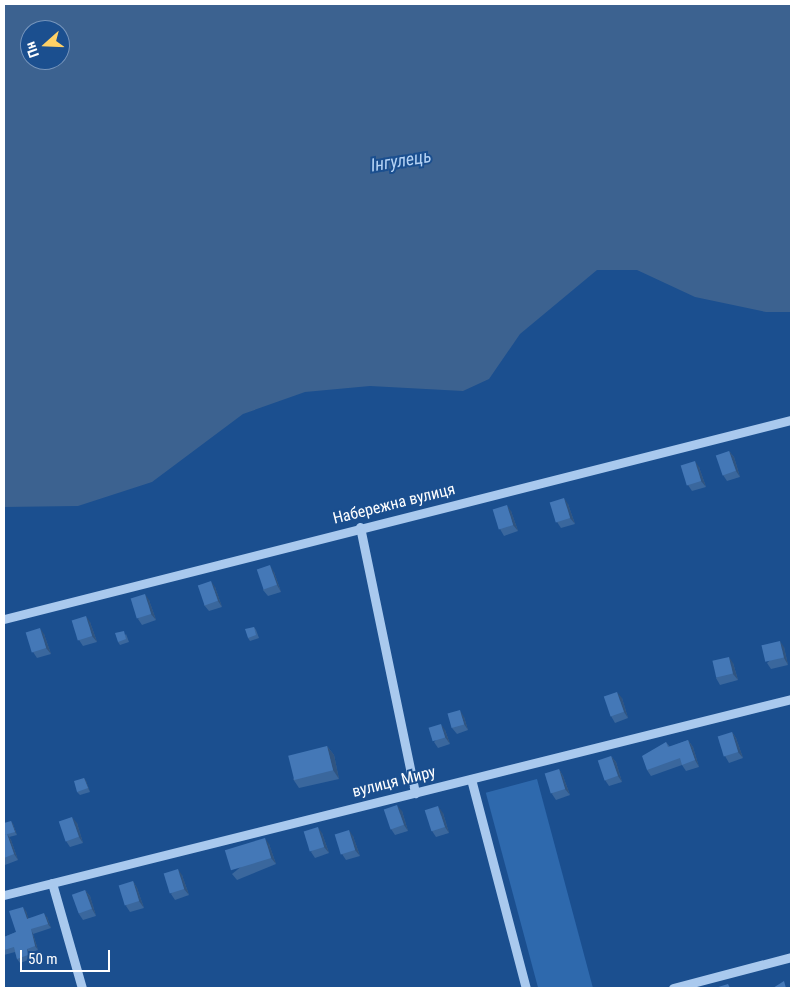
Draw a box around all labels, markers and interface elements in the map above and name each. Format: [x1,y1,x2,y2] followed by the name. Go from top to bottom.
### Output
[20,20,70,70] north arrow
[22,40,42,60] text: Пн
[369,146,433,176] water label: Інгулець
[331,480,457,528] street label: Набережна вулиця
[350,762,438,802] street label: вулиця Миру
[22,940,112,972] scale bar
[28,950,58,968] text: 50 m

